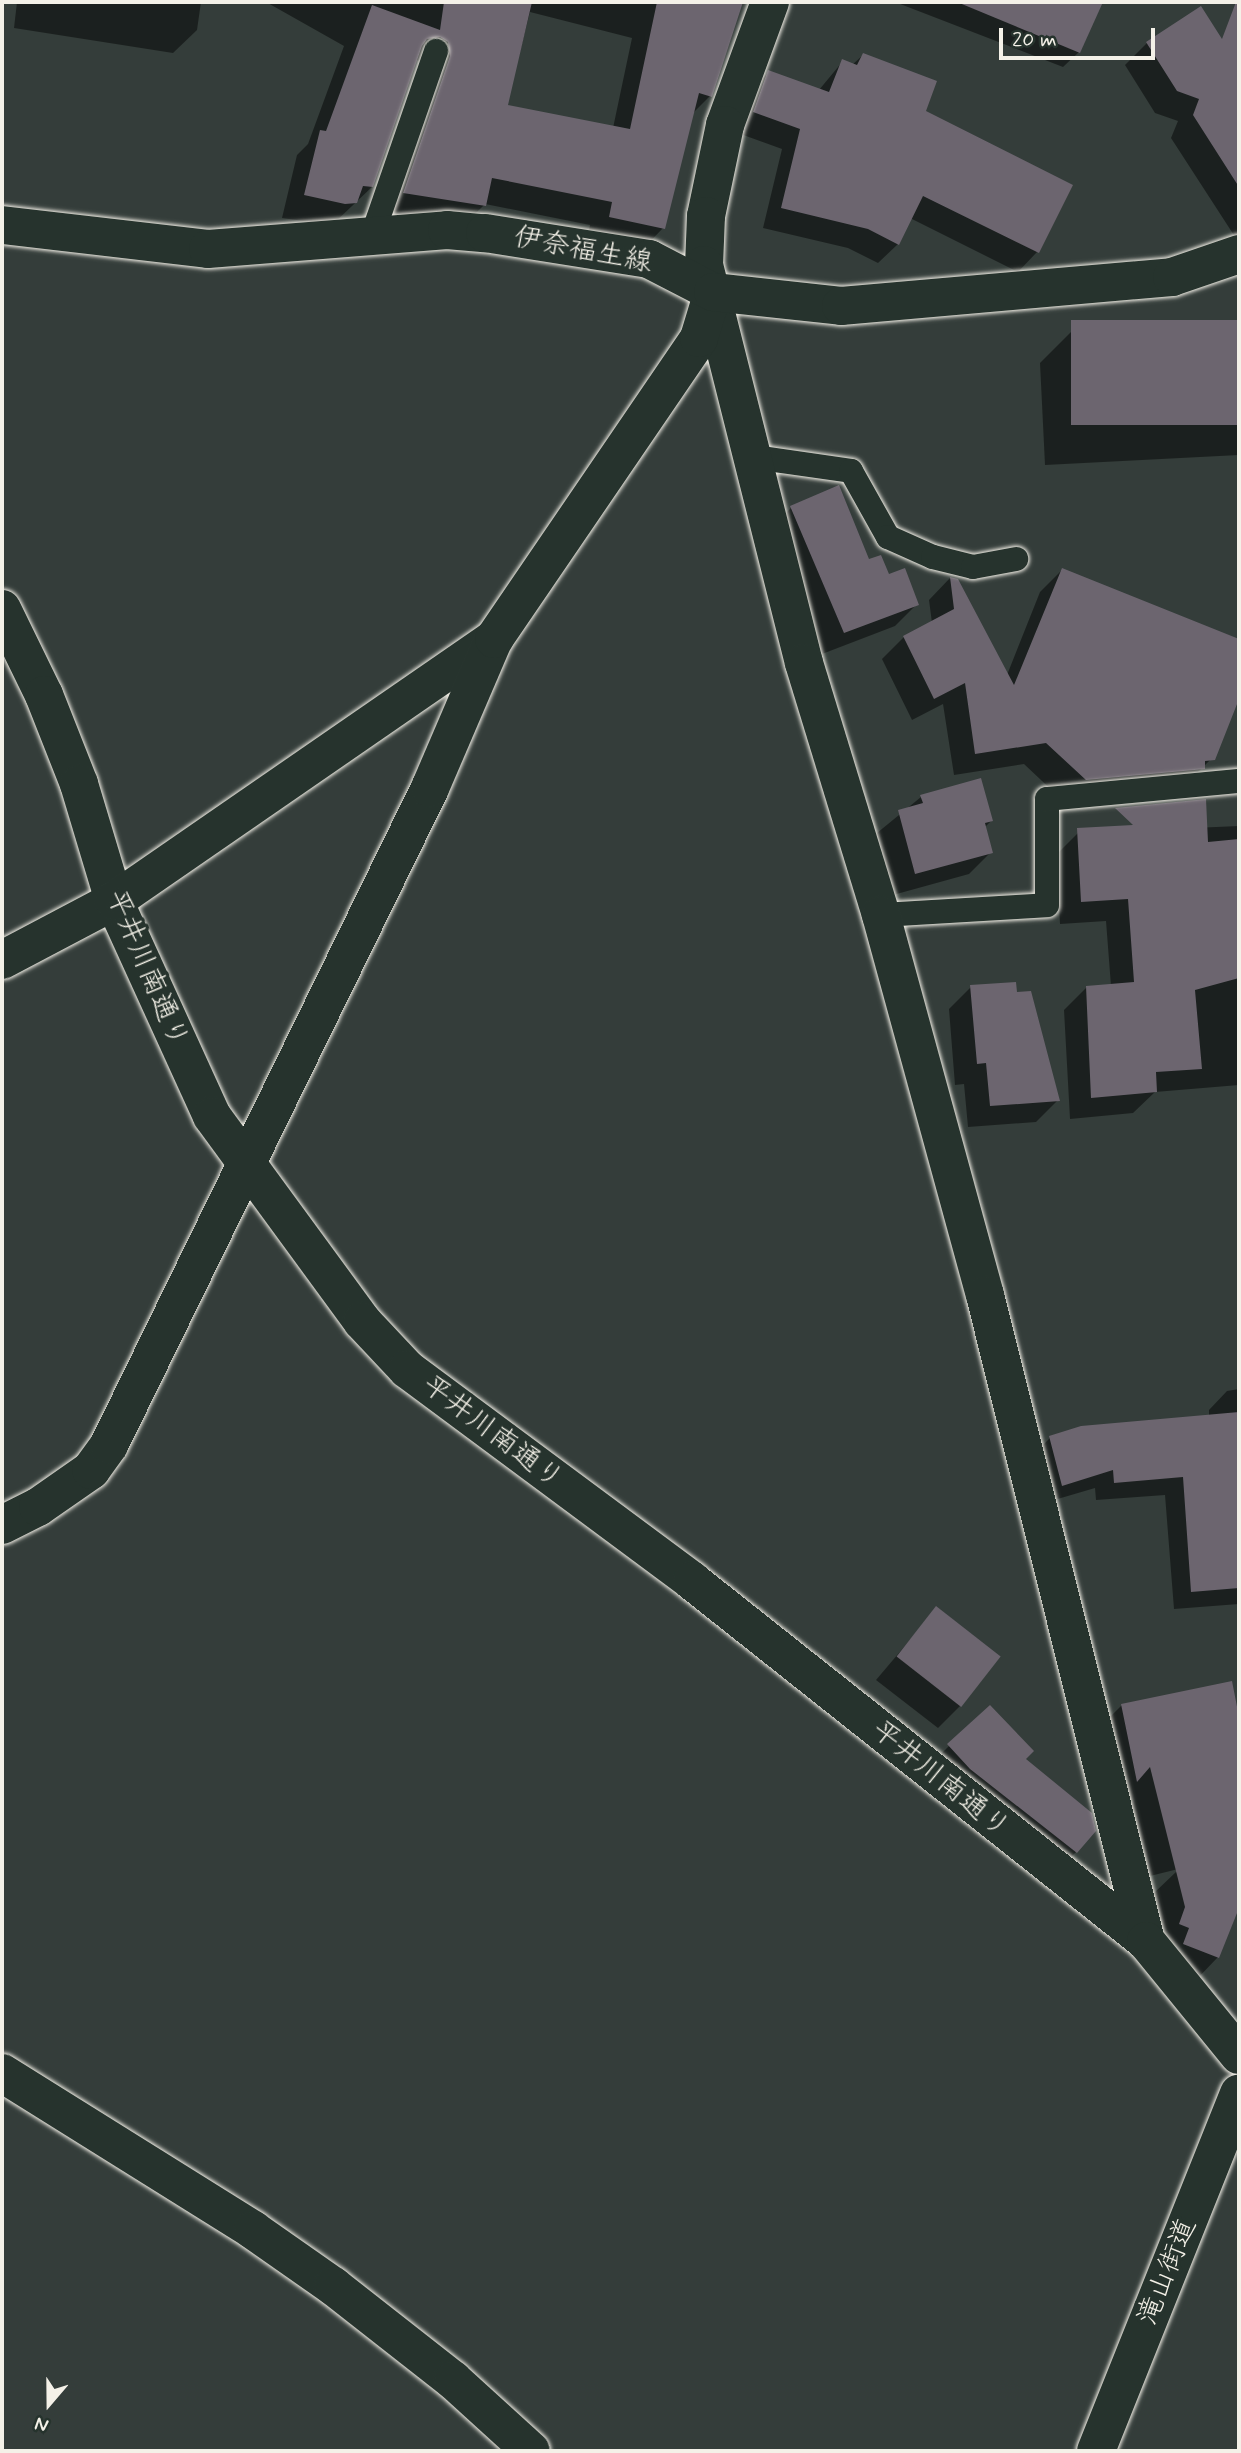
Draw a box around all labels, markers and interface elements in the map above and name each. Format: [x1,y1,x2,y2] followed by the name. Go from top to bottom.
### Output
[1003,14,1159,58] scale bar
[1012,26,1057,54] text: 20 m
[511,221,655,281] street label: 伊奈福生線
[98,885,194,1053] street label: 平井川南通り
[415,1369,569,1497] street label: 平井川南通り
[864,1714,1016,1846] street label: 平井川南通り
[1131,2214,1205,2330] street label: 滝山街道
[14,2369,84,2439] north arrow
[31,2410,52,2438] text: N

